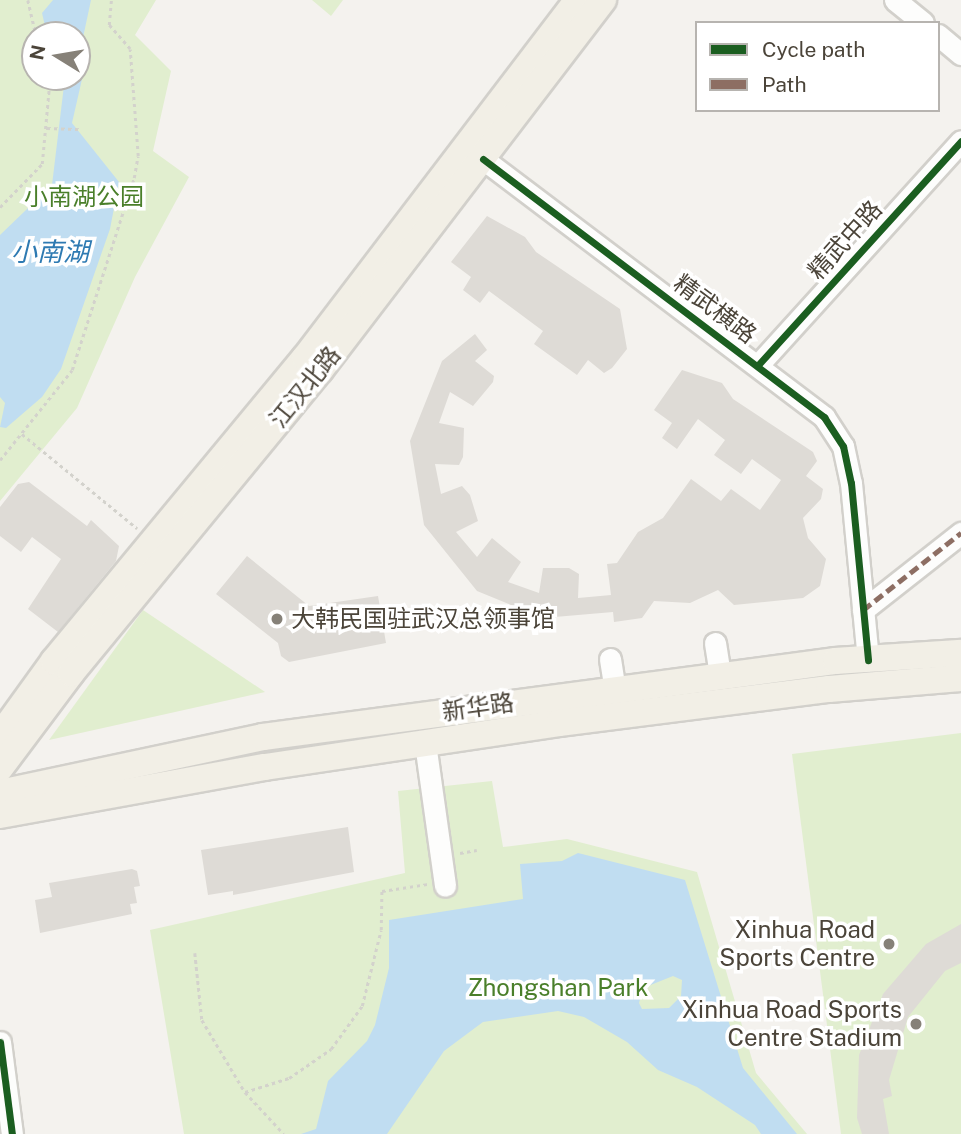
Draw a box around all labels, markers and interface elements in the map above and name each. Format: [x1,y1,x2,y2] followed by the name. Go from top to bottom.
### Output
[21,21,91,91] north arrow
[695,21,940,112] legend
[762,37,865,62] text: Cycle path
[25,43,50,62] text: N
[762,72,807,97] text: Path
[24,183,144,211] park label: 小南湖公园
[802,195,888,285] street label: 精武中路
[11,236,89,268] water label: 小南湖
[668,269,762,349] street label: 精武横路
[264,341,346,433] street label: 江汉北路
[291,605,555,633] place label: 大韩民国驻武汉总领事馆
[269,611,285,627] marker: 大韩民国驻武汉总领事馆
[440,688,516,726] street label: 新华路
[719,916,875,972] place label: Xinhua Road Sports Centre
[881,936,897,952] marker: Xinhua Road Sports Centre
[468,974,648,1002] park label: Zhongshan Park
[682,996,902,1052] place label: Xinhua Road Sports Centre Stadium
[908,1016,924,1032] marker: Xinhua Road Sports Centre Stadium

